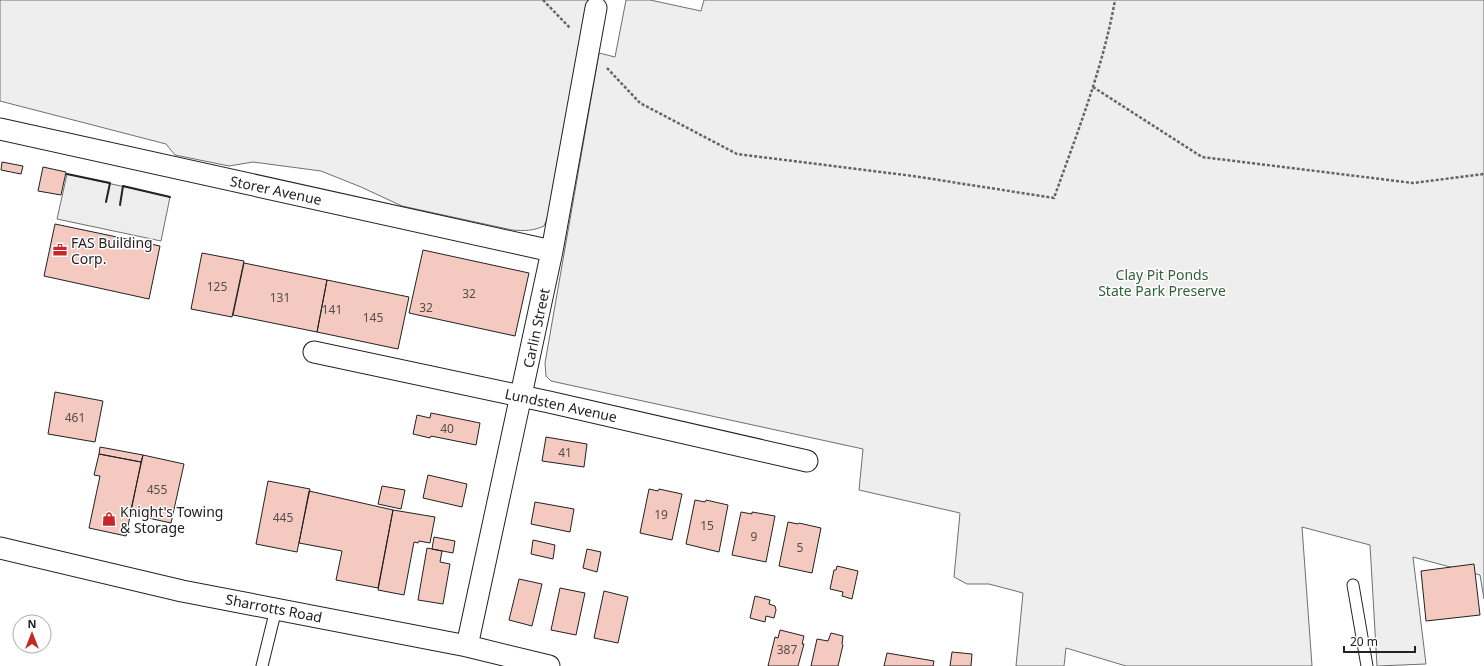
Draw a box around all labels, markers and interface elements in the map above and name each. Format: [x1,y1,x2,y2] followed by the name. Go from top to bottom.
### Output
[228,171,324,209] street label: Storer Avenue
[71,233,153,268] place label: FAS Building Corp.
[52,242,68,258] office icon: FAS Building Corp.
[1098,265,1226,300] park label: Clay Pit Ponds State Park Preserve
[207,278,227,295] house number: 125
[462,285,476,302] house number: 32
[518,286,554,370] street label: Carlin Street
[270,289,290,306] house number: 131
[419,299,433,316] house number: 32
[322,301,342,318] house number: 141
[363,309,383,326] house number: 145
[503,384,619,426] street label: Lundsten Avenue
[65,409,85,426] house number: 461
[440,420,454,437] house number: 40
[558,444,572,461] house number: 41
[147,481,167,498] house number: 455
[120,502,223,537] place label: Knight's Towing & Storage
[654,506,668,523] house number: 19
[273,509,293,526] house number: 445
[101,511,117,527] shop icon: Knight's Towing & Storage
[700,517,714,534] house number: 15
[751,528,758,545] house number: 9
[797,539,804,556] house number: 5
[224,589,324,627] street label: Sharrotts Road
[12,614,52,654] north arrow
[28,616,36,631] text: N
[1344,628,1415,654] scale bar
[1350,633,1378,650] text: 20 m
[777,641,797,658] house number: 387

